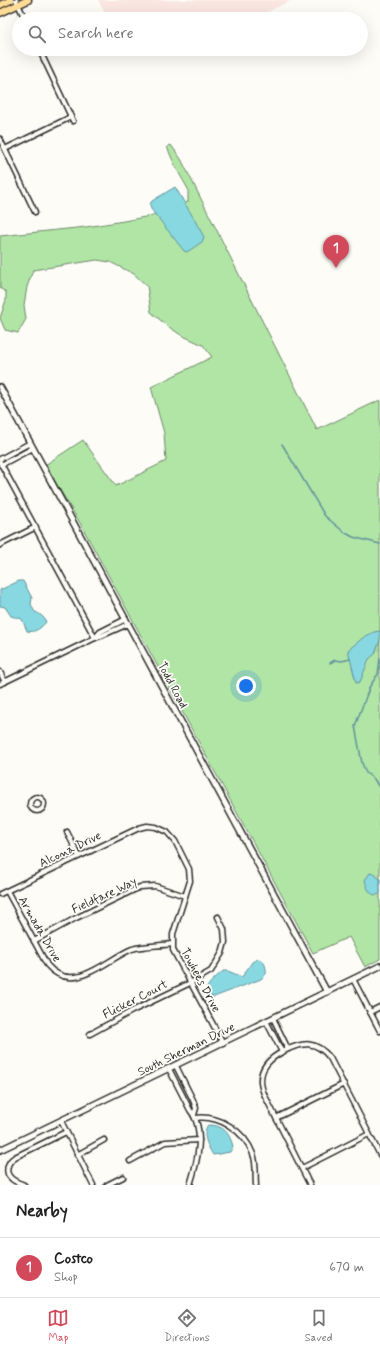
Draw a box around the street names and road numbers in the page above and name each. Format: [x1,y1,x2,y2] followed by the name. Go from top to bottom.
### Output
[153,659,191,711] street label: Todd Road
[37,828,104,872] street label: Alcona Drive
[69,874,140,918] street label: Fieldfare Way
[14,894,64,965] street label: Armada Drive
[176,945,224,1015] street label: Towhees Drive
[100,977,171,1023] street label: Flicker Court
[135,1019,238,1080] street label: South Sherman Drive

